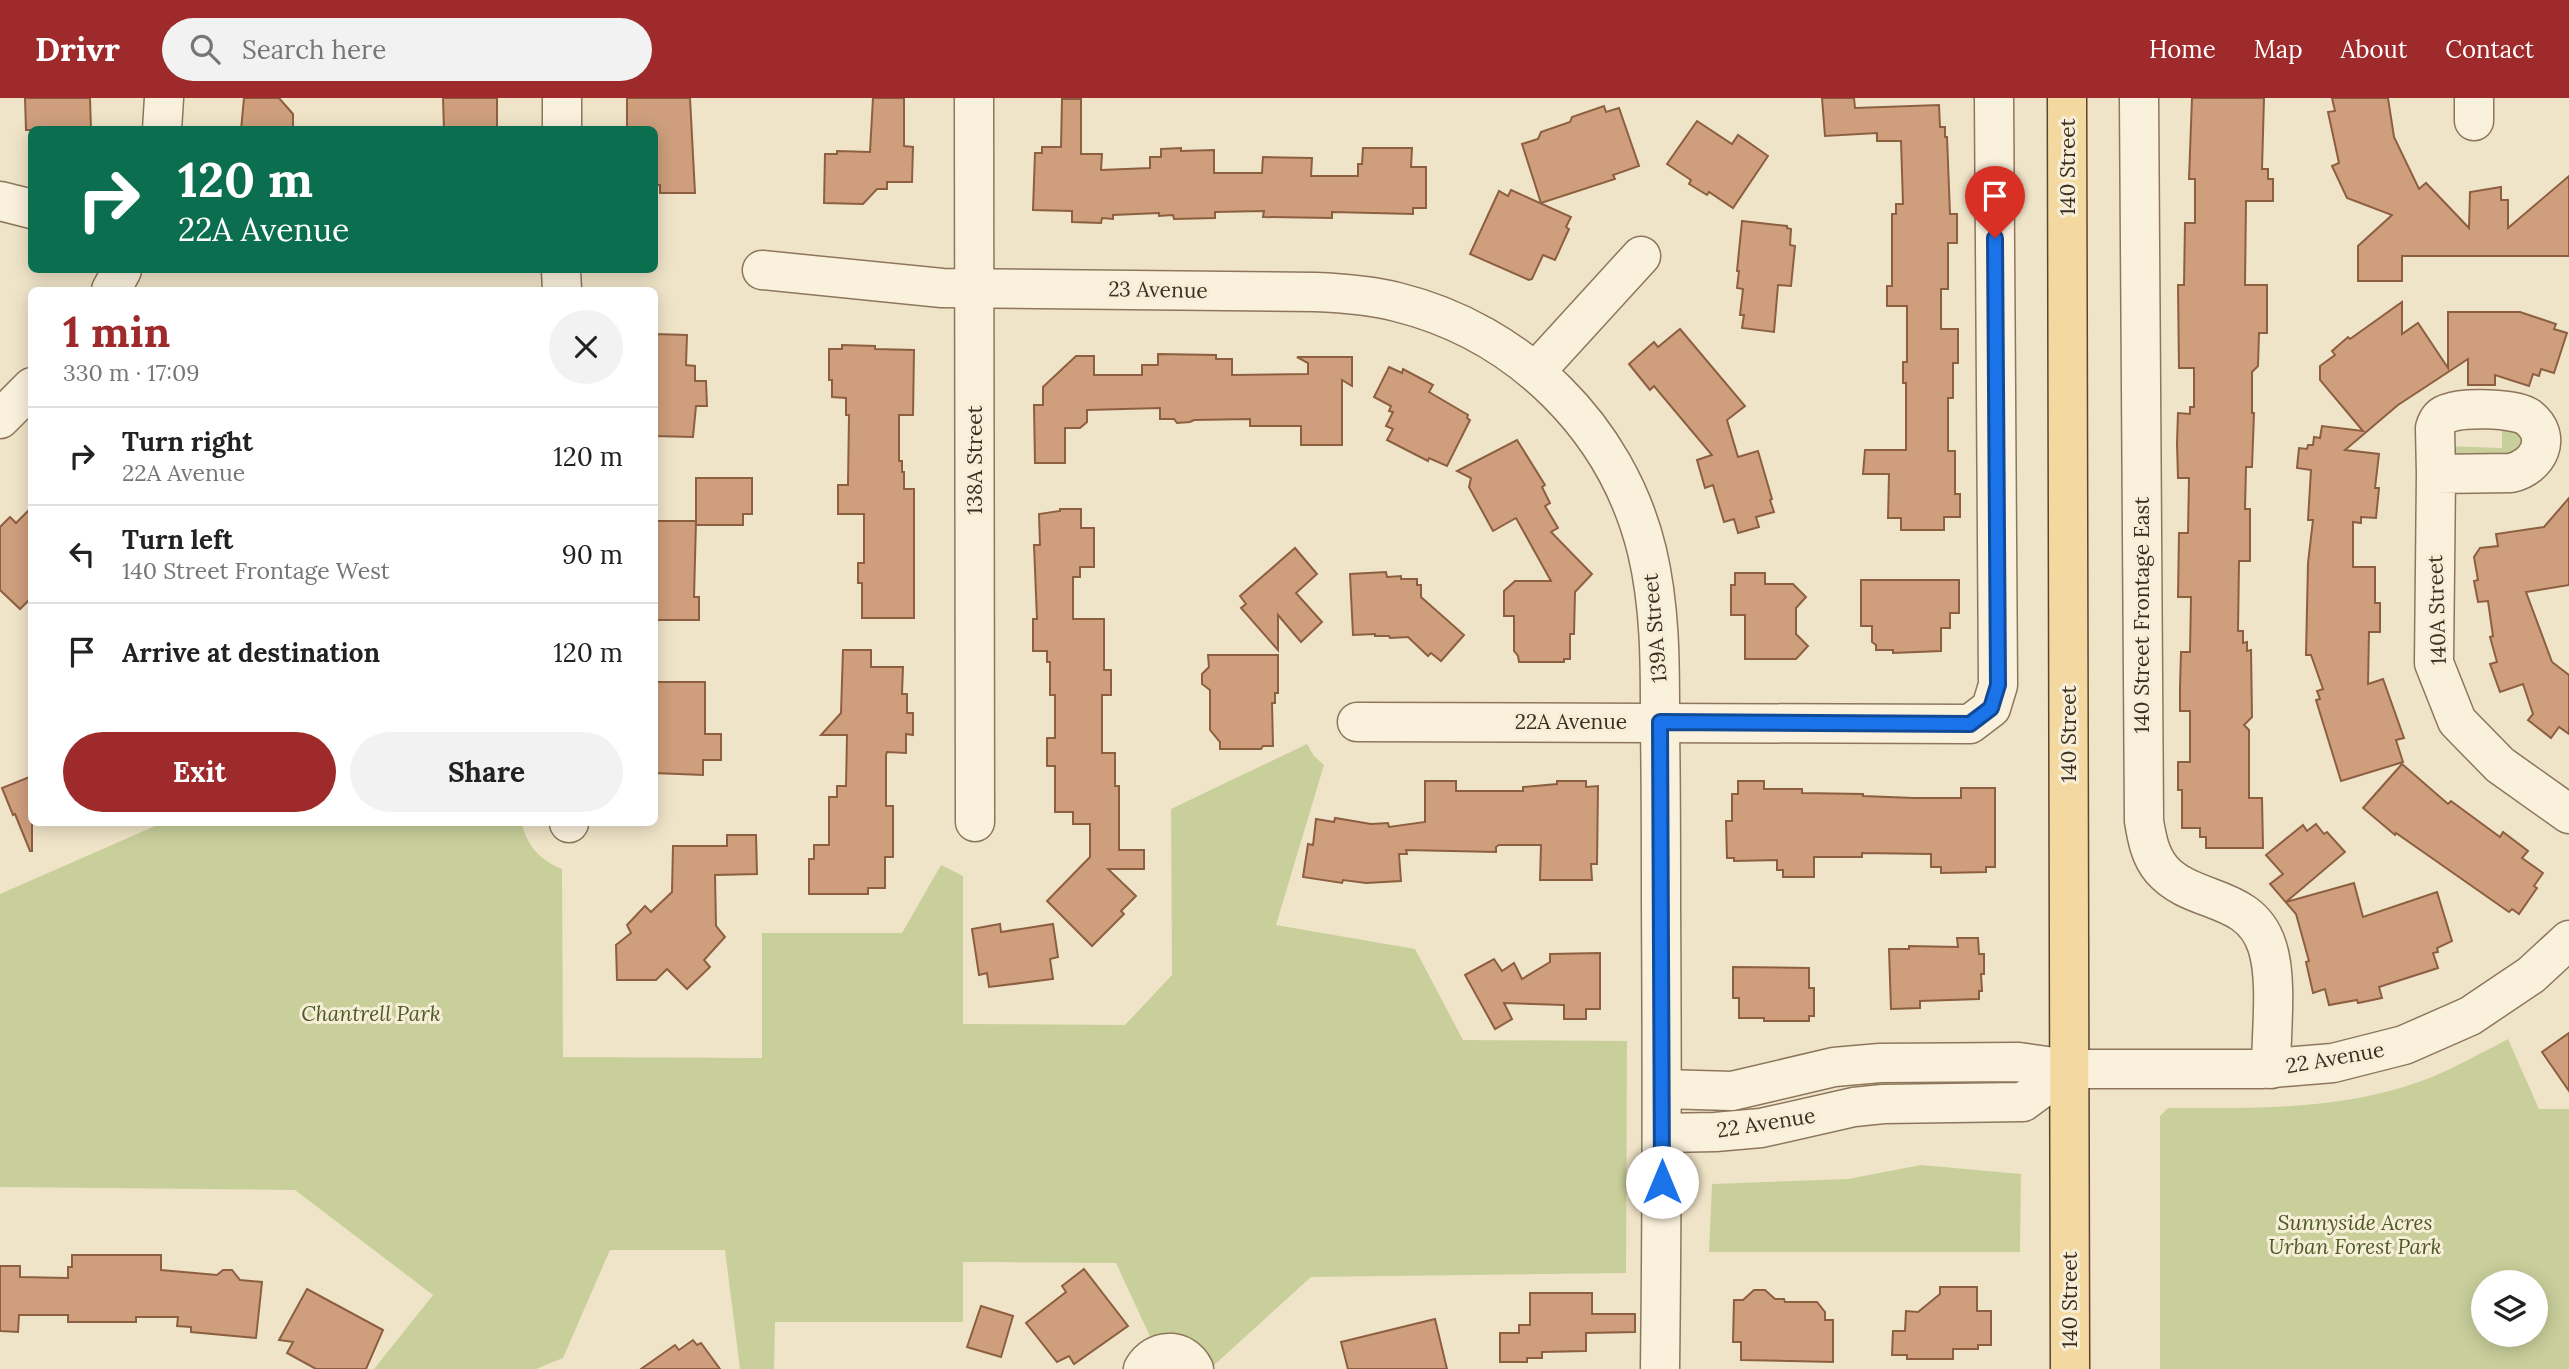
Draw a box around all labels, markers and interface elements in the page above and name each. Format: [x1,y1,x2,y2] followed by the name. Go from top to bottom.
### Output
[162,18,652,81] search box
[35,28,120,70] text: Drivr
[186,30,224,68] icon: search
[242,33,386,66] text: Search here
[2149,34,2216,65] text: Home
[2254,34,2303,65] text: Map
[2341,34,2407,65] text: About
[2445,34,2534,65] text: Contact
[2054,118,2081,216] street label: 140 Street
[178,148,313,210] text: 120 m
[63,154,154,245] icon: right
[1965,166,2025,238] pin
[1976,177,2014,215] icon: arrive
[178,209,349,250] text: 22A Avenue
[1108,275,1208,304] street label: 23 Avenue
[63,305,170,359] text: 1 min
[549,310,623,384] button: close
[63,358,200,387] text: 330 m · 17:09
[961,404,988,515] street label: 138A Street
[122,425,253,458] text: Turn right
[63,437,101,475] icon: right
[553,440,623,473] text: 120 m
[122,458,245,487] text: 22A Avenue
[2128,496,2155,733] street label: 140 Street Frontage East
[122,523,233,556] text: Turn left
[63,535,101,573] icon: left
[562,538,623,571] text: 90 m
[2421,554,2452,666] street label: 140A Street
[122,556,390,585] text: 140 Street Frontage West
[1636,571,1673,684] street label: 139A Street
[63,633,101,671] icon: arrive
[122,636,380,669] text: Arrive at destination
[553,636,623,669] text: 120 m
[2055,685,2082,783] street label: 140 Street
[1515,708,1627,735] street label: 22A Avenue
[63,732,336,812] button: Exit
[350,732,623,812] button: Share
[301,1000,441,1027] park label: Chantrell Park
[2284,1036,2386,1079] street label: 22 Avenue
[1715,1101,1817,1144] street label: 22 Avenue
[1625,1145,1699,1219] position arrow
[2269,1209,2442,1260] park label: Sunnyside Acres Urban Forest Park
[2056,1251,2083,1349] street label: 140 Street
[2471,1270,2548,1347] map controls
[2471,1270,2548,1347] button: layers

